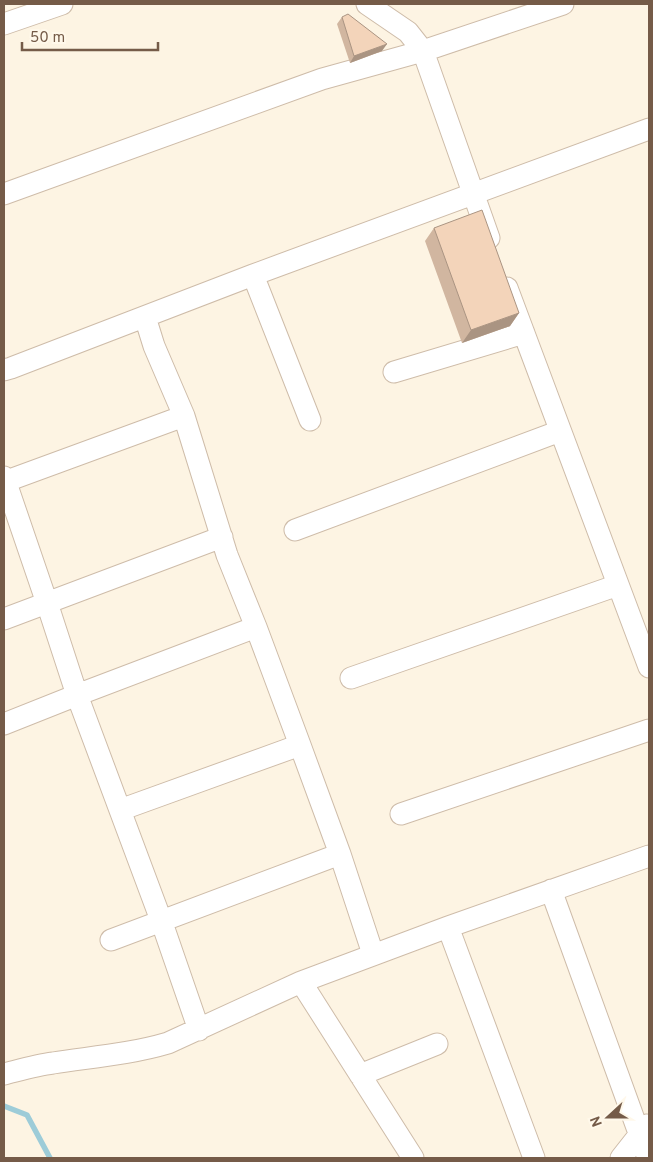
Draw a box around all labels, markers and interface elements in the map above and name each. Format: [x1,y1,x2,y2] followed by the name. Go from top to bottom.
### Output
[22,20,159,52] scale bar
[30,29,65,48] text: 50 m
[583,1092,633,1142] north arrow
[588,1113,607,1129] text: N

